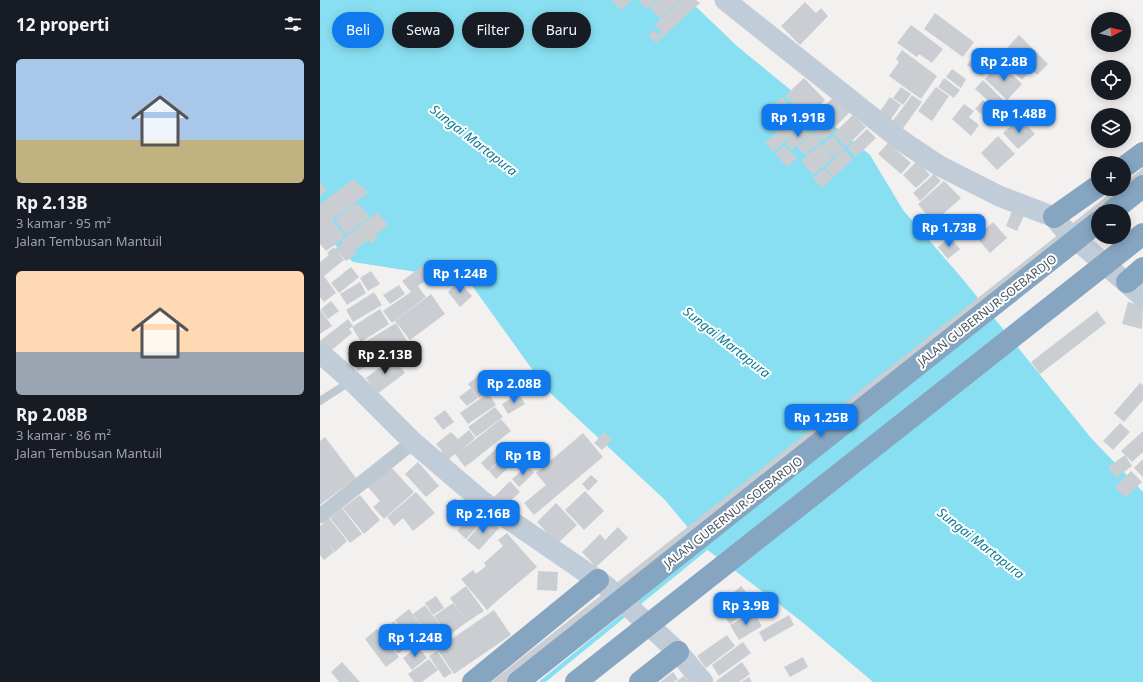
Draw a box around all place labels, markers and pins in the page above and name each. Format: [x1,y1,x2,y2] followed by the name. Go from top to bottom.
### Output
[967,48,1041,82] pin: Rp 2.8B
[978,100,1060,134] pin: Rp 1.48B
[757,104,839,138] pin: Rp 1.91B
[908,214,990,248] pin: Rp 1.73B
[419,260,501,294] pin: Rp 1.24B
[344,341,426,375] pin: Rp 2.13B
[473,370,555,404] pin: Rp 2.08B
[780,404,862,438] pin: Rp 1.25B
[495,442,551,476] pin: Rp 1B
[442,500,524,534] pin: Rp 2.16B
[709,592,783,626] pin: Rp 3.9B
[374,624,456,658] pin: Rp 1.24B

